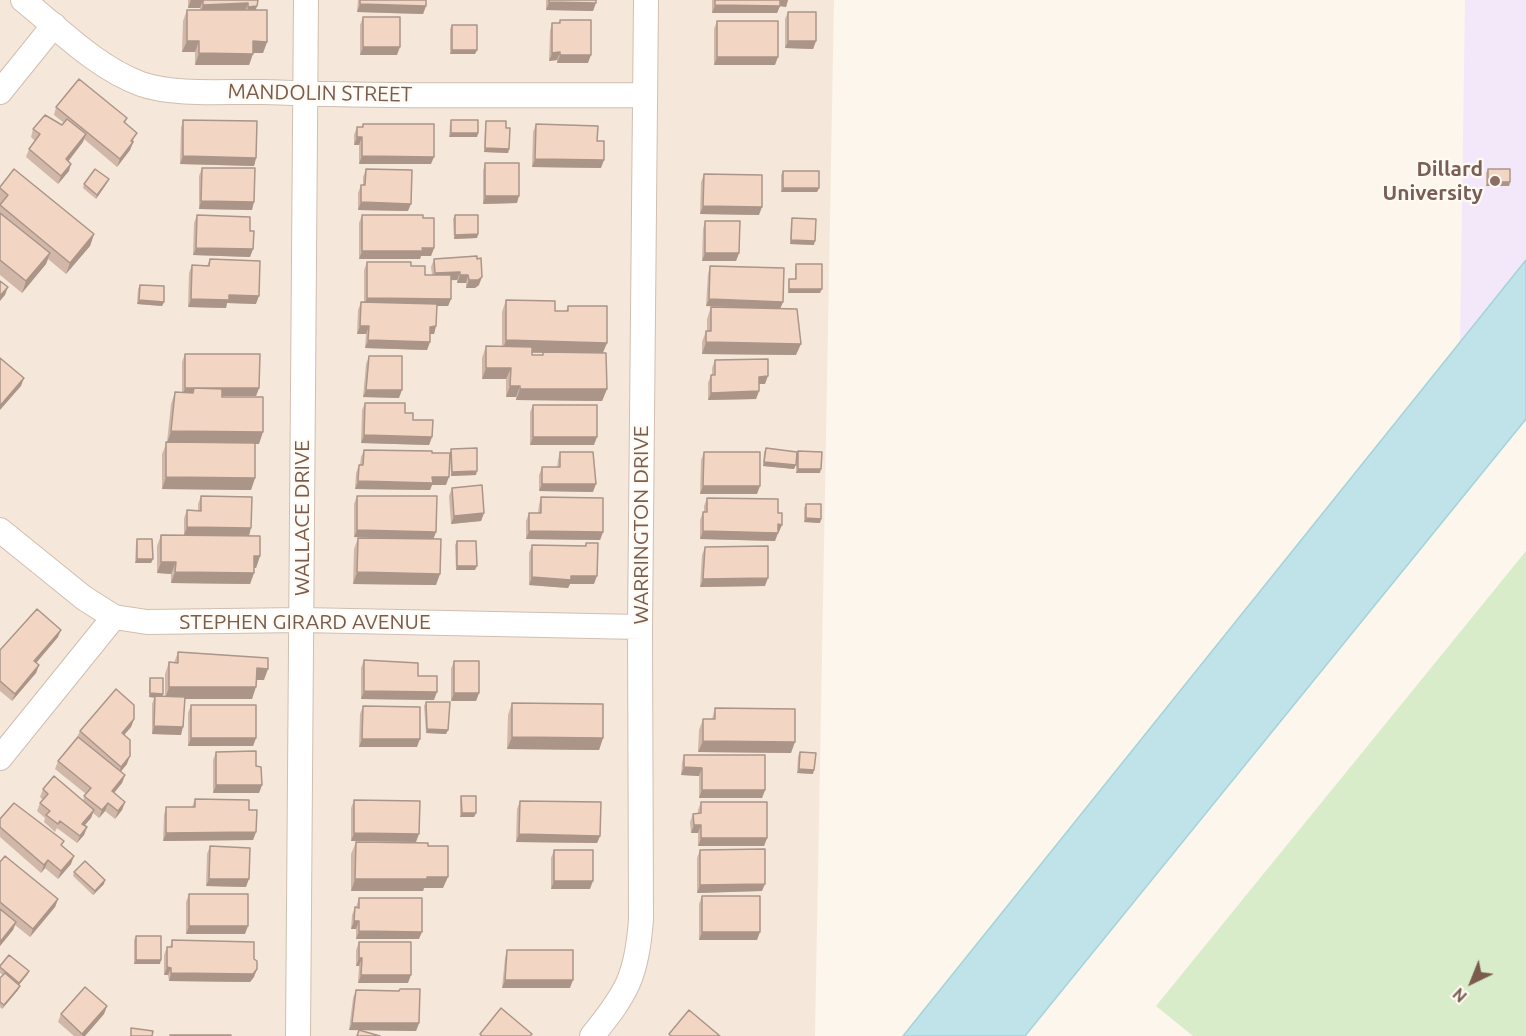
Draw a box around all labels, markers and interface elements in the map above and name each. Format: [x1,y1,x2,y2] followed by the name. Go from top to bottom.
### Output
[227,79,413,107] street label: MANDOLIN STREET
[1383,156,1483,206] place label: Dillard University
[1488,174,1502,188] marker: Dillard University
[628,425,654,625] street label: WARRINGTON DRIVE
[289,440,315,596] street label: WALLACE DRIVE
[179,609,431,635] street label: STEPHEN GIRARD AVENUE
[1442,952,1502,1012] north arrow
[1449,985,1470,1006] text: N

